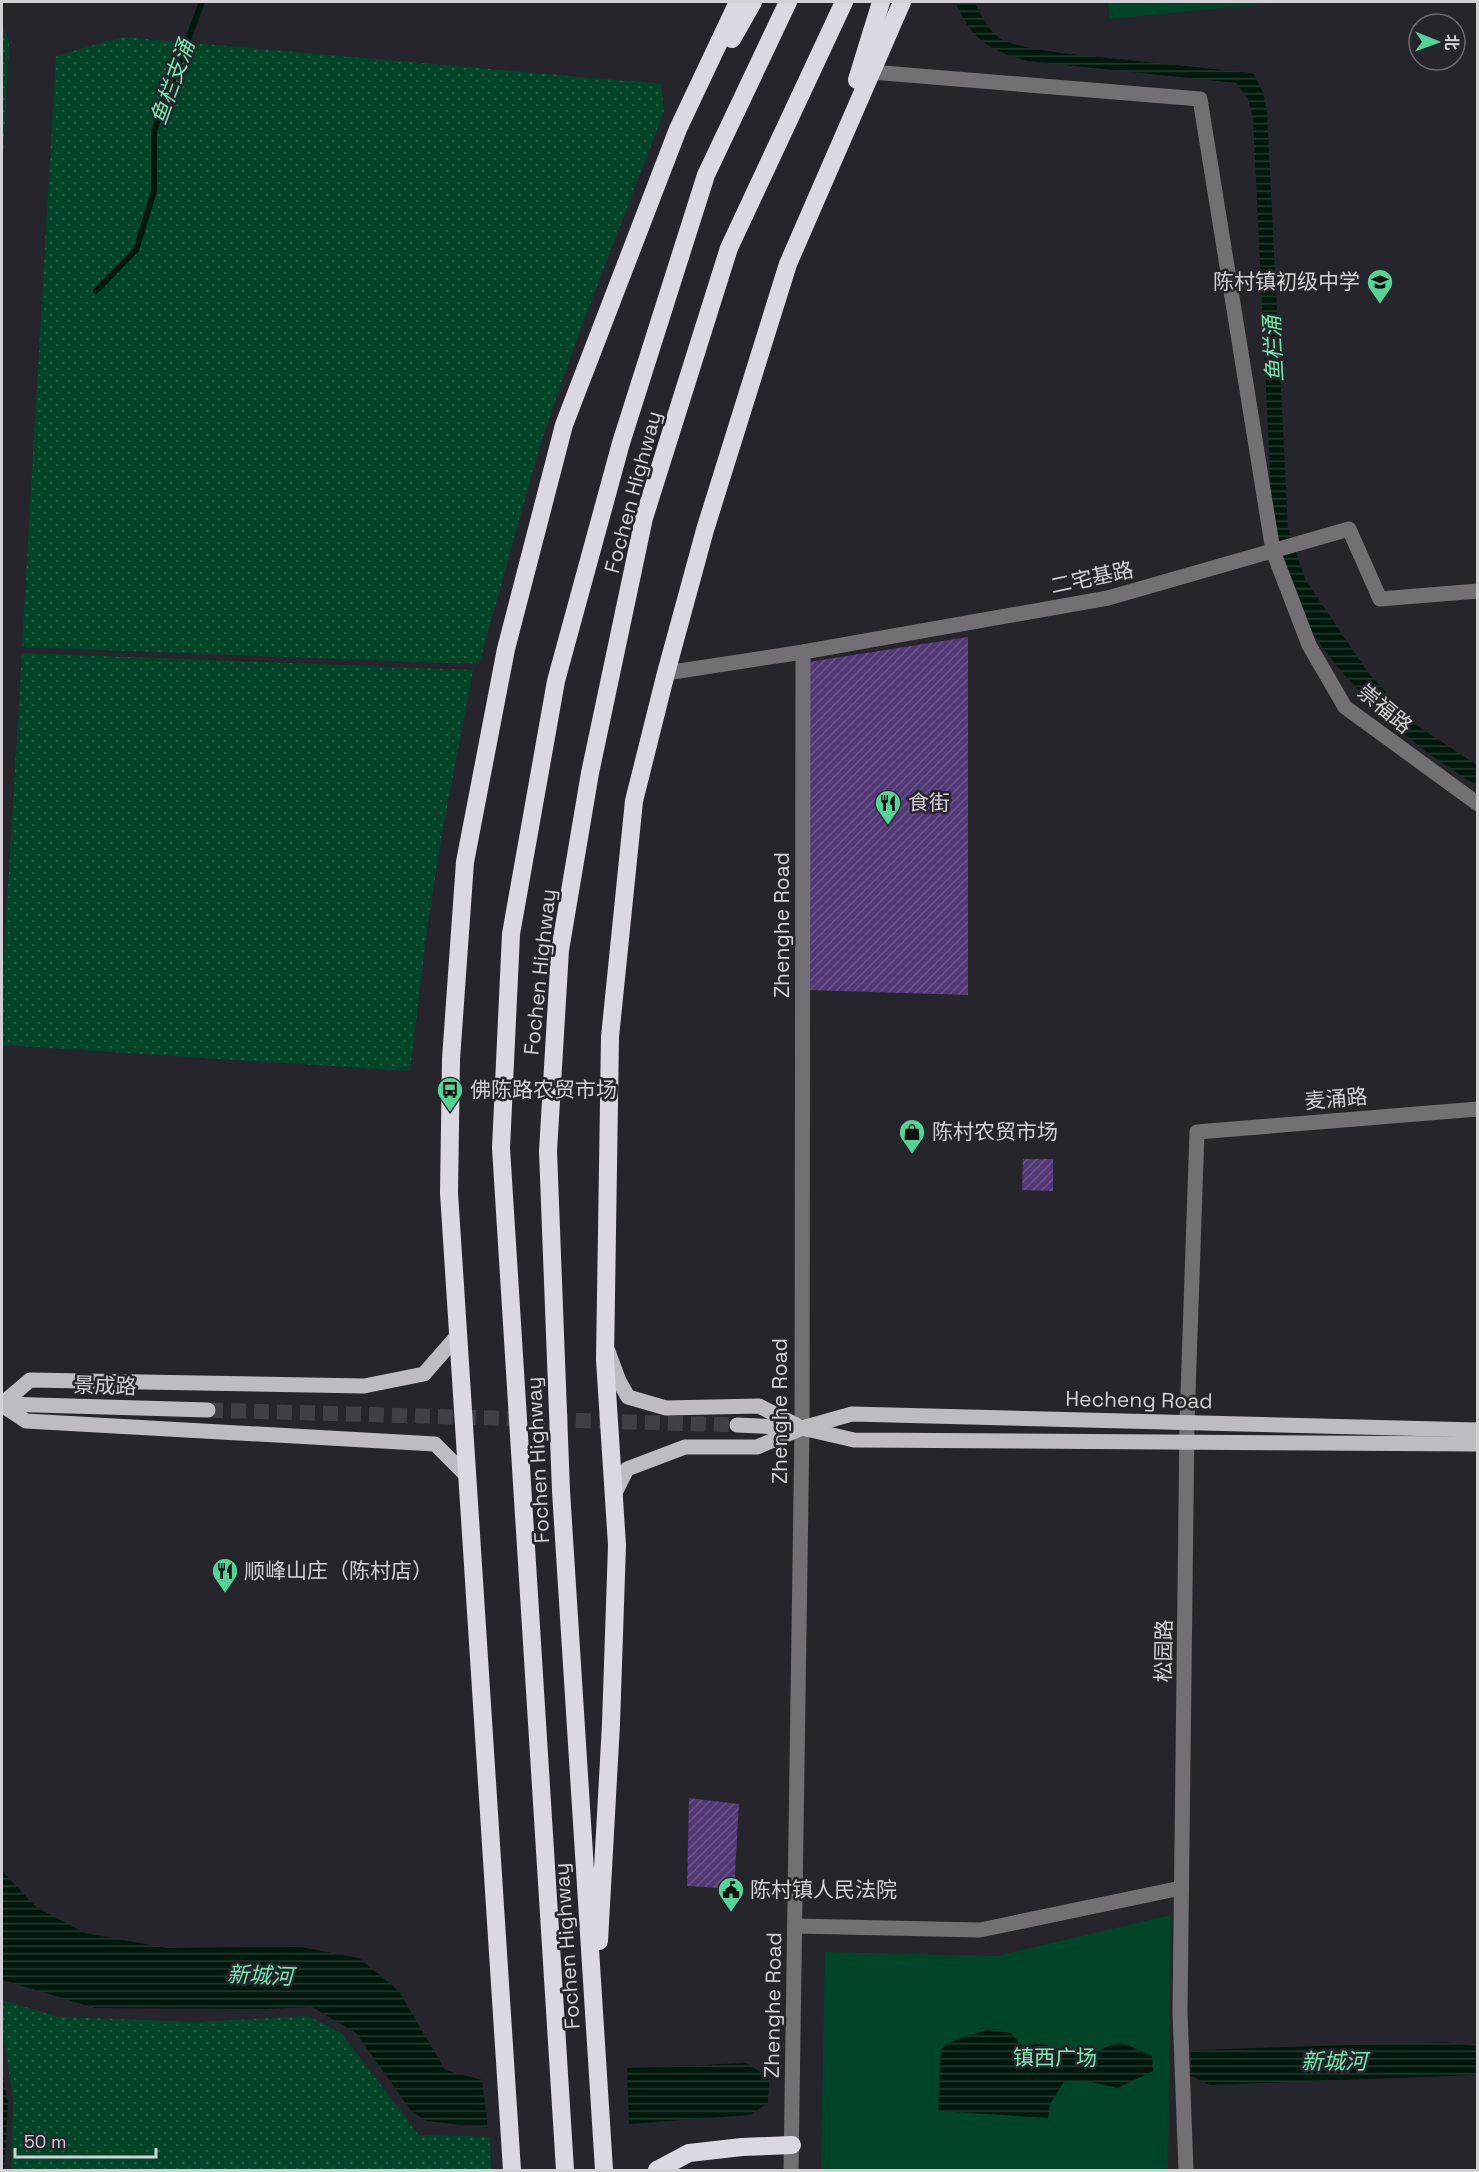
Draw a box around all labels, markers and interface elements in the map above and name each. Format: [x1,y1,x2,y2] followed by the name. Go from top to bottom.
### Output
[1407,12,1467,72] north arrow
[144,33,201,128] water label: 鱼栏支涌
[1441,34,1462,50] text: 北
[1365,267,1395,305] school or university icon: 陈村镇初级中学
[1213,268,1360,295] place label: 陈村镇初级中学
[1257,312,1289,383] water label: 鱼栏涌
[598,408,667,576] street label: Fochen Highway
[1048,556,1136,599] street label: 二宅基路
[1353,678,1418,739] street label: 崇福路
[873,788,903,826] restaurant icon: 食街
[908,789,950,816] place label: 食街
[768,852,795,998] street label: Zhenghe Road
[517,888,562,1056] street label: Fochen Highway
[435,1075,465,1113] bus stop icon: 佛陈路农贸市场
[470,1076,617,1103] place label: 佛陈路农贸市场
[1303,1082,1369,1115] street label: 麦涌路
[897,1117,927,1155] shop icon: 陈村农贸市场
[932,1118,1058,1145] place label: 陈村农贸市场
[766,1338,793,1484] street label: Zhenghe Road
[73,1371,137,1400] street label: 景成路
[520,1376,555,1544] street label: Fochen Highway
[1065,1385,1213,1414] street label: Hecheng Road
[210,1556,240,1594] restaurant icon: 顺峰山庄（陈村店）
[244,1557,433,1584] place label: 顺峰山庄（陈村店）
[1149,1619,1178,1683] street label: 松园路
[547,1862,586,2030] street label: Fochen Highway
[716,1875,746,1913] public building icon: 陈村镇人民法院
[750,1876,897,1903] place label: 陈村镇人民法院
[758,1932,787,2078] street label: Zhenghe Road
[227,1960,297,1990] water label: 新城河
[1013,2044,1097,2071] park label: 镇西广场
[1301,2047,1371,2075] water label: 新城河
[15,2121,156,2159] scale bar
[24,2130,66,2153] text: 50 m

